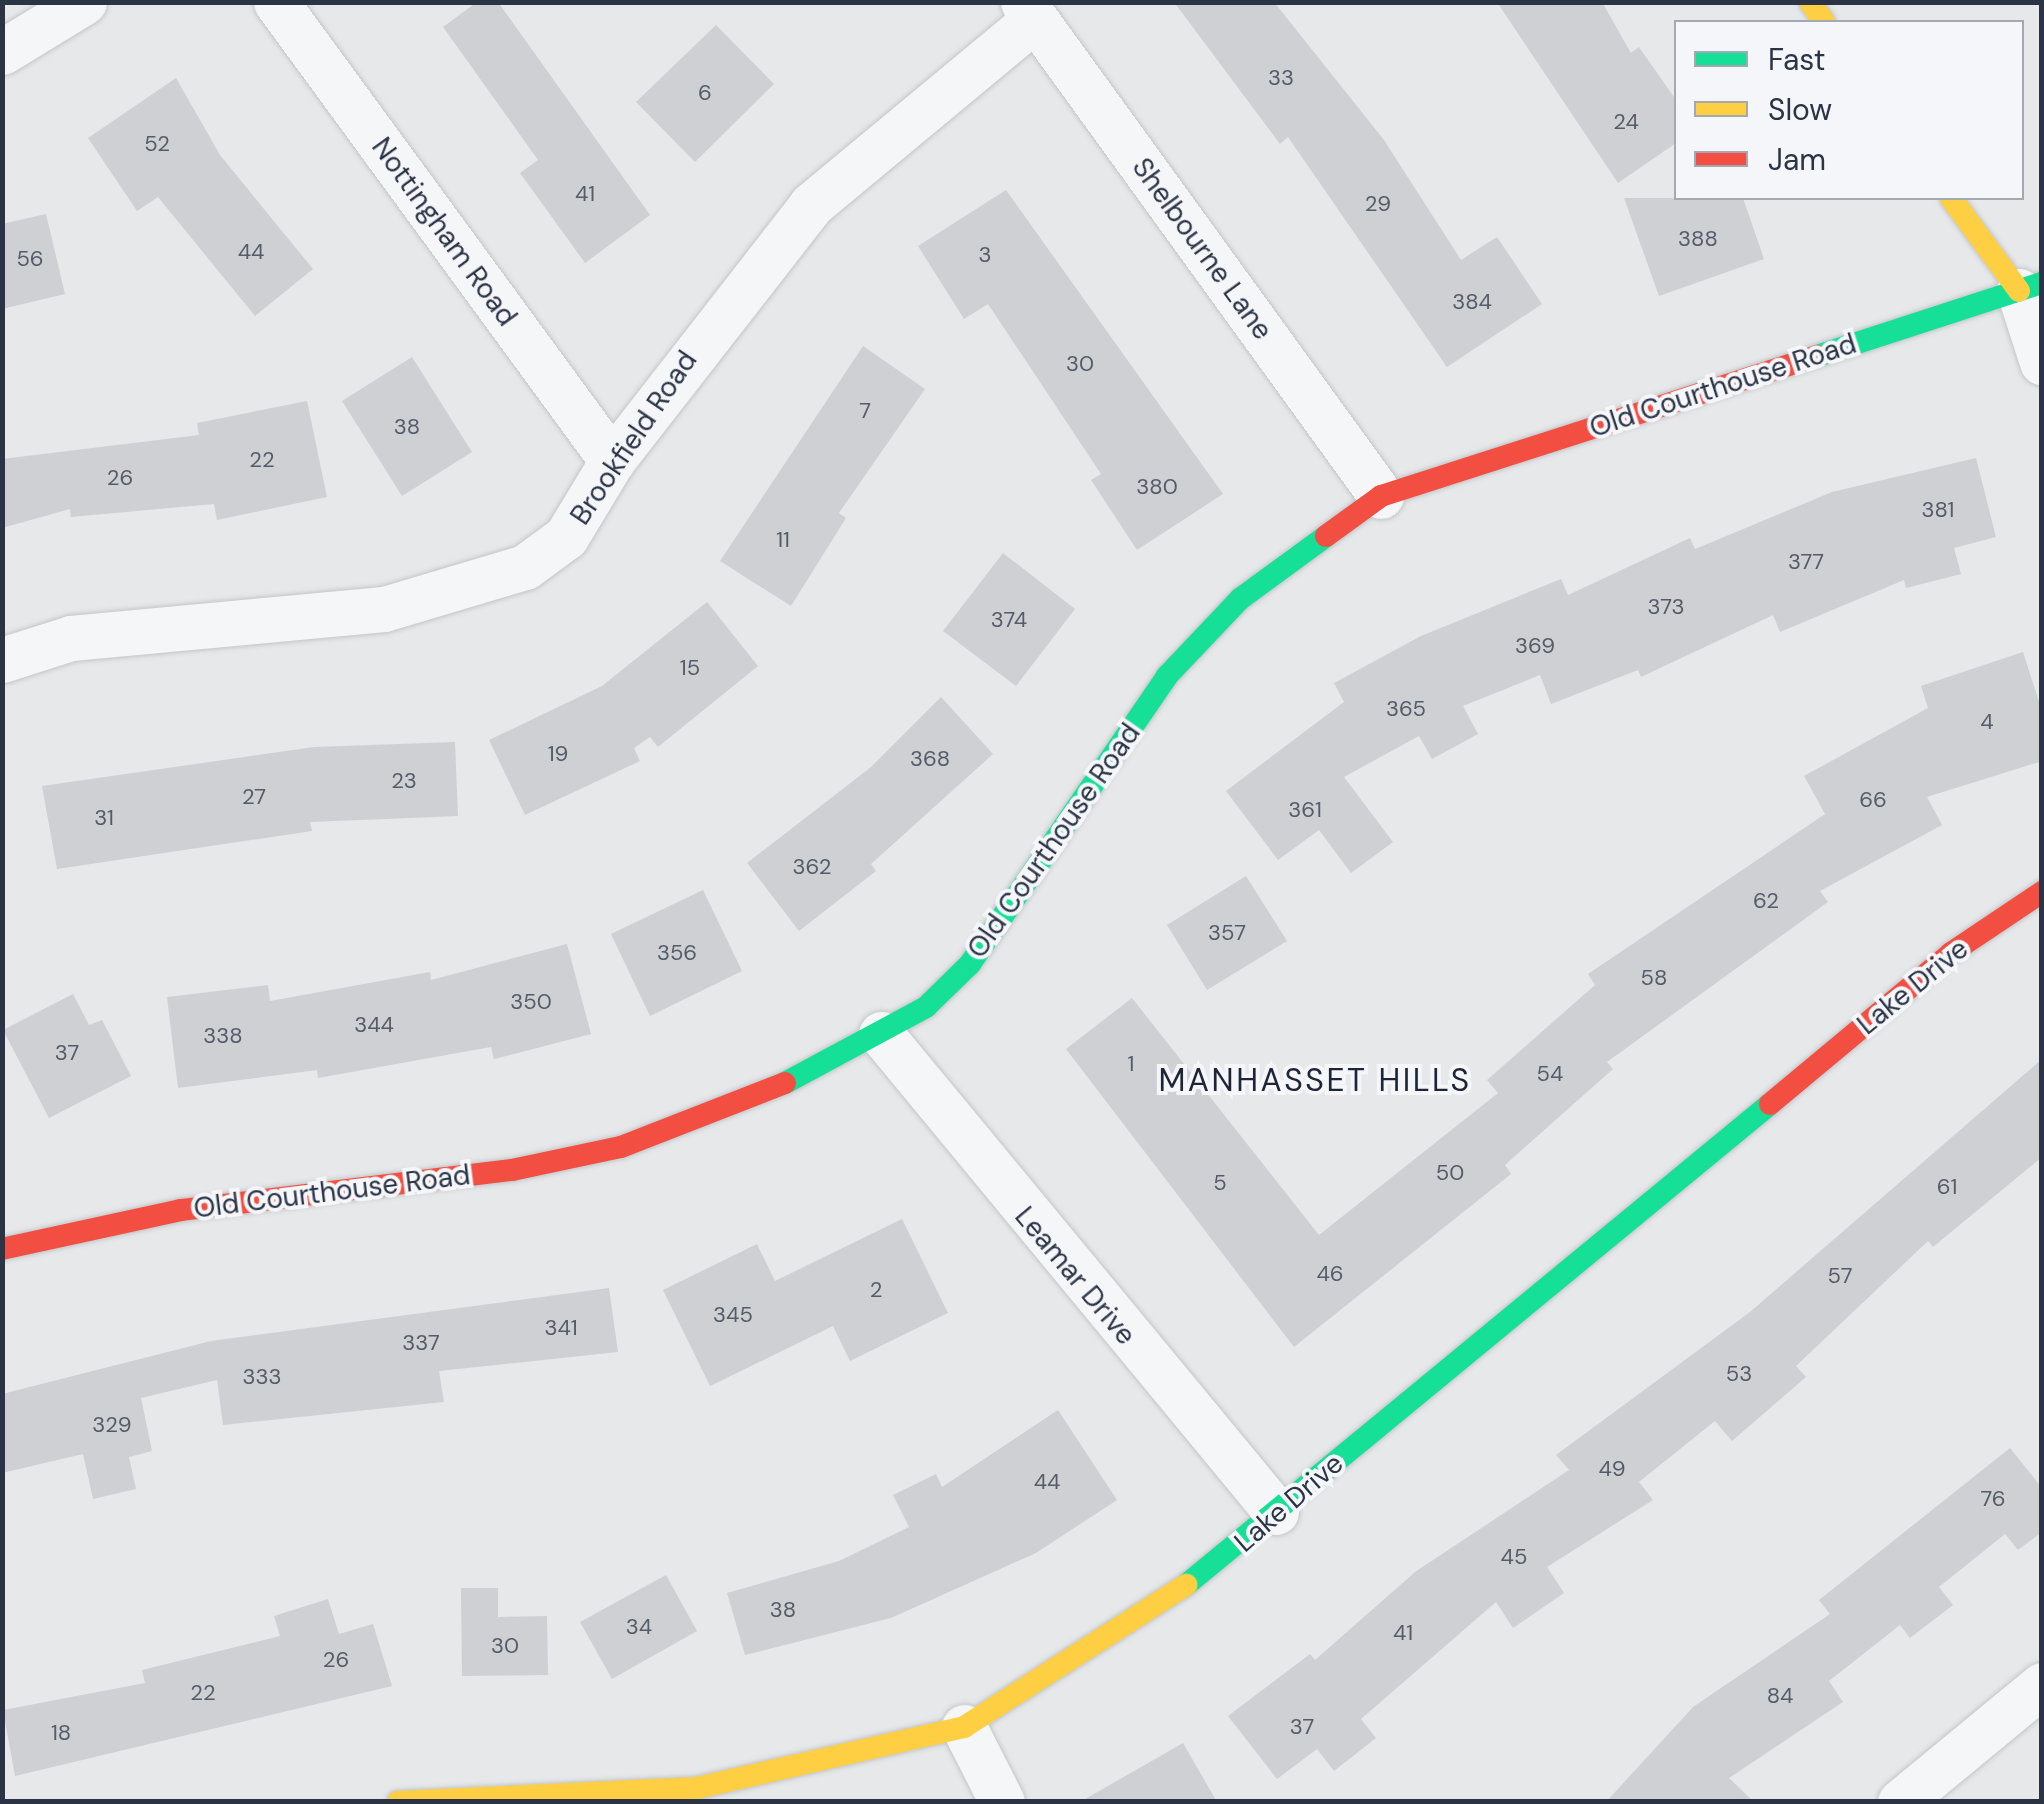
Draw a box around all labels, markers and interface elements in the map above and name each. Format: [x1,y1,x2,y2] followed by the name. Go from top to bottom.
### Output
[1674,20,2024,200] legend
[1768,40,1826,79] text: Fast
[1268,65,1294,91] house number: 33
[698,80,712,106] house number: 6
[1768,90,1832,129] text: Slow
[1613,109,1639,135] house number: 24
[144,131,170,157] house number: 52
[364,131,524,333] street label: Nottingham Road
[1768,140,1826,179] text: Jam
[1125,152,1279,346] street label: Shelbourne Lane
[575,181,595,207] house number: 41
[1365,191,1391,217] house number: 29
[1678,226,1718,252] house number: 388
[238,239,264,265] house number: 44
[978,242,992,268] house number: 3
[16,246,44,272] house number: 56
[1452,289,1492,315] house number: 384
[1585,327,1861,445] street label: Old Courthouse Road
[564,345,704,531] street label: Brookfield Road
[1066,351,1094,377] house number: 30
[859,398,871,424] house number: 7
[394,414,420,440] house number: 38
[249,447,275,473] house number: 22
[107,465,133,491] house number: 26
[1136,474,1178,500] house number: 380
[1922,497,1954,523] house number: 381
[776,527,790,553] house number: 11
[1788,549,1824,575] house number: 377
[1648,594,1684,620] house number: 373
[991,607,1027,633] house number: 374
[1515,633,1555,659] house number: 369
[680,655,700,681] house number: 15
[1386,696,1426,722] house number: 365
[1980,709,1994,735] house number: 4
[960,717,1148,965] street label: Old Courthouse Road
[548,741,568,767] house number: 19
[910,746,950,772] house number: 368
[391,768,417,794] house number: 23
[242,784,266,810] house number: 27
[1859,787,1887,813] house number: 66
[1288,797,1322,823] house number: 361
[94,805,114,831] house number: 31
[793,854,831,880] house number: 362
[1753,888,1779,914] house number: 62
[1208,920,1246,946] house number: 357
[1851,932,1975,1042] street label: Lake Drive
[657,940,697,966] house number: 356
[1641,965,1667,991] house number: 58
[510,989,552,1015] house number: 350
[354,1012,394,1038] house number: 344
[203,1023,243,1049] house number: 338
[55,1040,79,1066] house number: 37
[1128,1051,1134,1077] house number: 1
[1158,1061,1472,1099] district label: MANHASSET HILLS
[1537,1061,1563,1087] house number: 54
[192,1158,472,1226] street label: Old Courthouse Road
[1436,1160,1464,1186] house number: 50
[1213,1170,1227,1196] house number: 5
[1937,1174,1957,1200] house number: 61
[1008,1200,1142,1352] street label: Leamar Drive
[1316,1261,1344,1287] house number: 46
[1828,1263,1852,1289] house number: 57
[870,1277,882,1303] house number: 2
[713,1302,753,1328] house number: 345
[544,1315,578,1341] house number: 341
[402,1330,440,1356] house number: 337
[1726,1361,1752,1387] house number: 53
[242,1364,282,1390] house number: 333
[92,1412,132,1438] house number: 329
[1228,1447,1350,1559] street label: Lake Drive
[1598,1456,1626,1482] house number: 49
[1034,1469,1060,1495] house number: 44
[1981,1486,2005,1512] house number: 76
[1501,1544,1527,1570] house number: 45
[770,1597,796,1623] house number: 38
[626,1614,652,1640] house number: 34
[1393,1620,1413,1646] house number: 41
[491,1633,519,1659] house number: 30
[323,1647,349,1673] house number: 26
[190,1680,216,1706] house number: 22
[1767,1683,1793,1709] house number: 84
[1290,1714,1314,1740] house number: 37
[51,1720,71,1746] house number: 18

